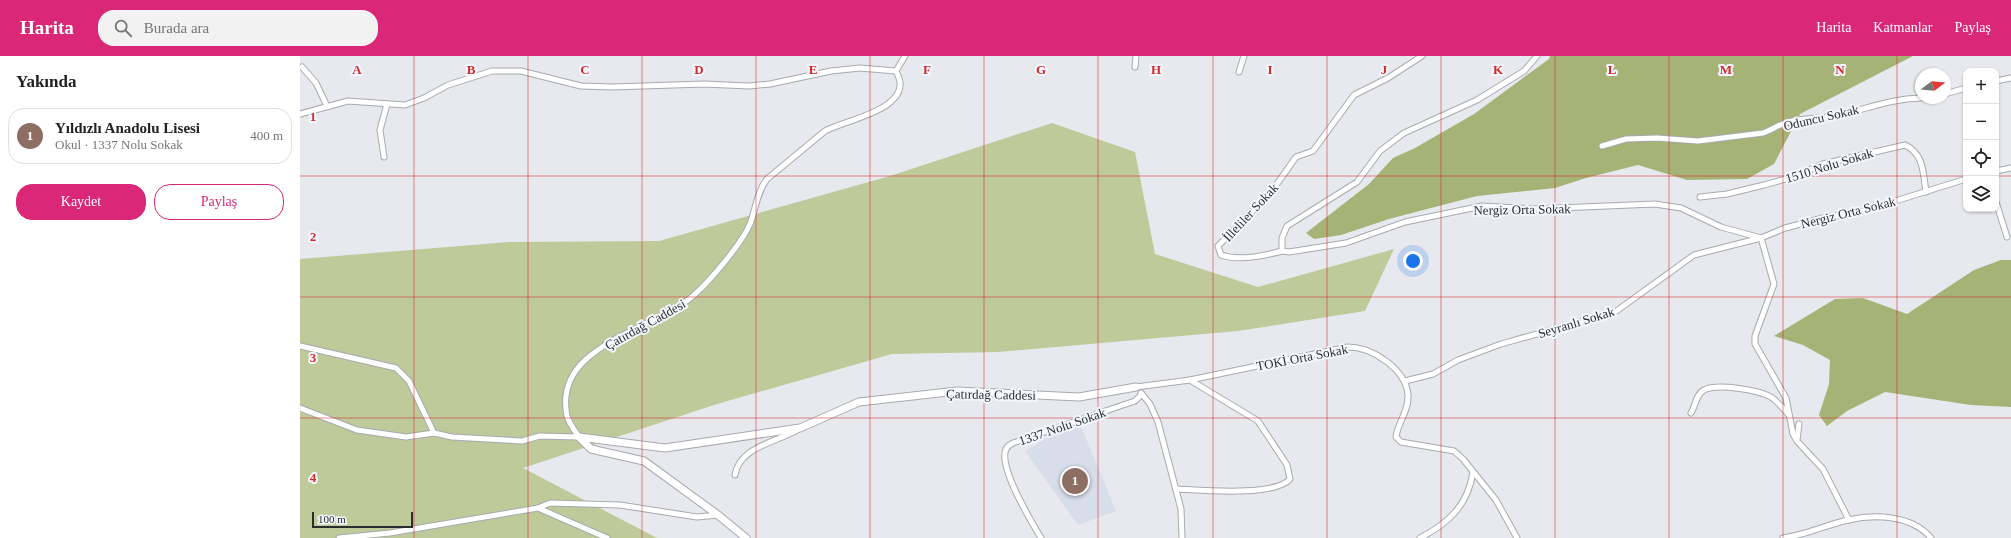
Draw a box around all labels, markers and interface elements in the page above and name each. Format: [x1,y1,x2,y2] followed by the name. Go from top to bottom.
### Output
[98,10,378,46] search box
[20,17,74,38] text: Harita
[112,17,134,39] icon: search
[144,20,209,36] text: Burada ara
[1816,20,1851,35] text: Harita
[1873,20,1932,35] text: Katmanlar
[1954,20,1991,35] text: Paylaş
[352,62,362,77] text: A
[467,62,476,77] text: B
[580,62,590,77] text: C
[694,62,704,77] text: D
[809,62,817,77] text: E
[923,62,931,77] text: F
[1036,62,1046,77] text: G
[1151,62,1161,77] text: H
[1267,62,1273,77] text: I
[1381,62,1388,77] text: J
[1493,62,1504,77] text: K
[1608,62,1617,77] text: L
[1720,62,1732,77] text: M
[1835,62,1845,77] text: N
[1915,68,1951,104] north arrow
[1963,68,1999,212] map controls
[1963,68,1999,104] button: +
[16,72,76,91] text: Yakında
[1782,101,1861,133] street label: Oduncu Sokak
[1963,104,1999,140] button: −
[310,109,316,124] text: 1
[55,120,200,136] text: Yıldızlı Anadolu Lisesi
[27,128,33,143] text: 1
[250,128,283,143] text: 400 m
[55,137,183,152] text: Okul · 1337 Nolu Sokak
[1963,140,1999,176] button: locate
[1783,145,1875,186] street label: 1510 Nolu Sokak
[1963,176,1999,212] button: layers
[1220,180,1281,245] street label: İlleliler Sokak
[16,184,146,220] button: Kaydet
[154,184,284,220] button: Paylaş
[1799,193,1898,232] street label: Nergiz Orta Sokak
[1473,201,1571,218] street label: Nergiz Orta Sokak
[310,229,316,244] text: 2
[1403,251,1423,271] your location
[602,296,689,353] street label: Çatırdağ Caddesi
[1536,304,1617,341] street label: Seyranlı Sokak
[1255,341,1350,374] street label: TOKİ Orta Sokak
[310,350,317,365] text: 3
[946,386,1036,403] street label: Çatırdağ Caddesi
[1017,404,1108,448] street label: 1337 Nolu Sokak
[1062,466,1088,496] pin: 1
[310,470,317,485] text: 4
[312,510,413,529] scale bar
[318,513,346,525] text: 100 m

